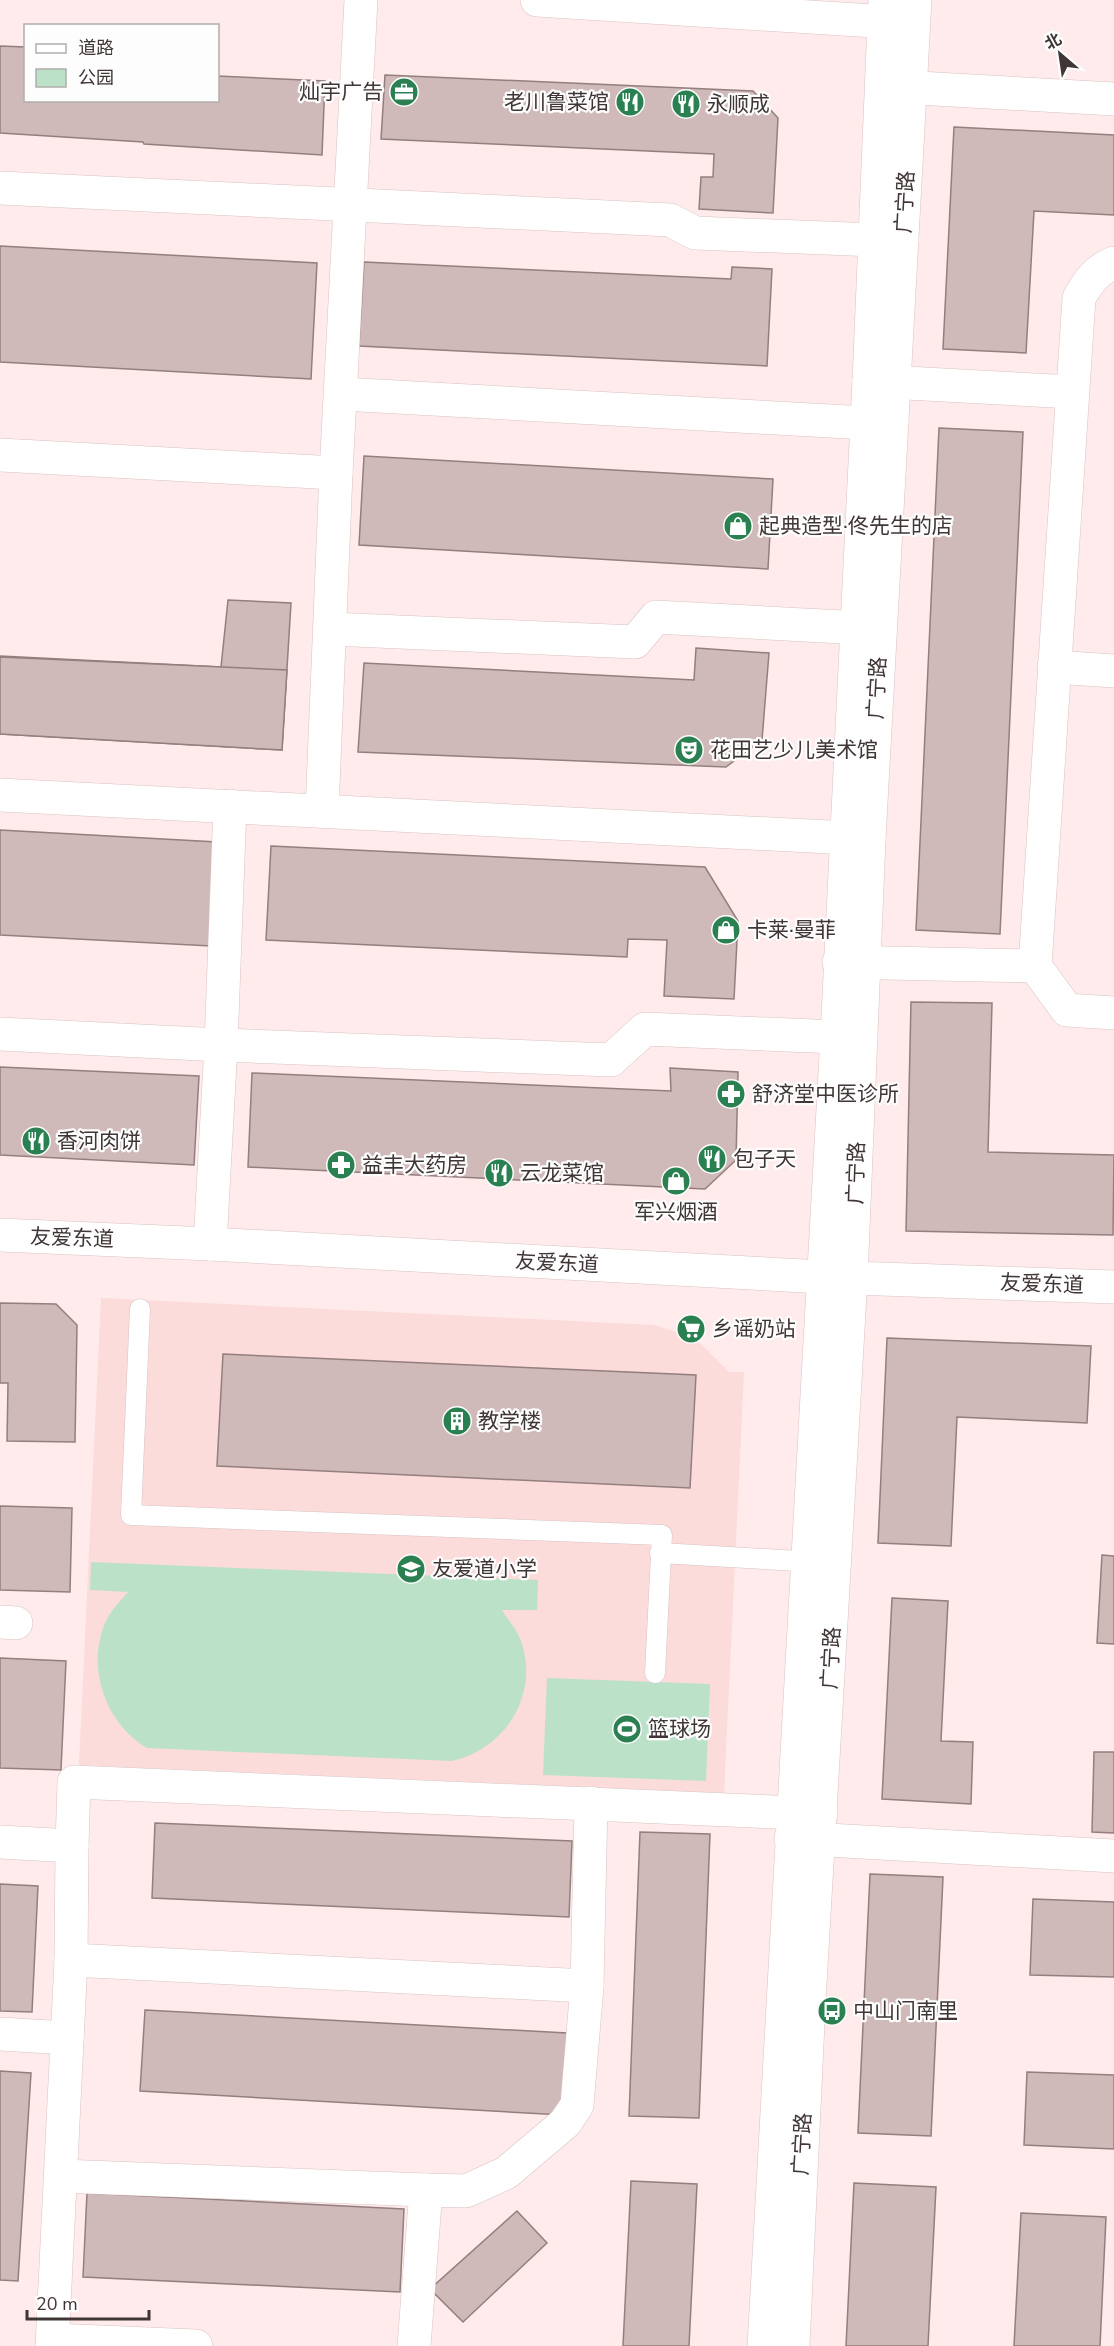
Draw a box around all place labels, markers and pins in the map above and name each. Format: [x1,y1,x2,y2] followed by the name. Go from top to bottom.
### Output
[388,76,420,108] office icon: 灿宇广告
[299,78,383,106] place label: 灿宇广告
[614,86,646,118] restaurant icon: 老川鲁菜馆
[504,88,609,116] place label: 老川鲁菜馆
[670,88,702,120] restaurant icon: 永顺成
[707,90,770,118] place label: 永顺成
[722,510,754,542] shop icon: 起典造型·佟先生的店
[759,512,953,540] place label: 起典造型·佟先生的店
[673,734,705,766] theatre icon: 花田艺少儿美术馆
[710,736,878,764] place label: 花田艺少儿美术馆
[710,914,742,946] shop icon: 卡莱·曼菲
[747,916,836,944] place label: 卡莱·曼菲
[715,1078,747,1110] pharmacy icon: 舒济堂中医诊所
[752,1080,899,1108] place label: 舒济堂中医诊所
[20,1125,52,1157] restaurant icon: 香河肉饼
[57,1127,141,1155] place label: 香河肉饼
[696,1143,728,1175] restaurant icon: 包子天
[733,1145,796,1173] place label: 包子天
[325,1149,357,1181] pharmacy icon: 益丰大药房
[362,1151,467,1179] place label: 益丰大药房
[483,1157,515,1189] restaurant icon: 云龙菜馆
[520,1159,604,1187] place label: 云龙菜馆
[660,1165,692,1197] shop icon: 军兴烟酒
[634,1198,718,1226] place label: 军兴烟酒
[675,1313,707,1345] supermarket icon: 乡谣奶站
[712,1315,796,1343] place label: 乡谣奶站
[441,1405,473,1437] building icon: 教学楼
[478,1407,541,1435] place label: 教学楼
[395,1553,427,1585] school or university icon: 友爱道小学
[432,1555,537,1583] place label: 友爱道小学
[611,1713,643,1745] sports icon: 篮球场
[648,1715,711,1743] place label: 篮球场
[816,1995,848,2027] bus stop icon: 中山门南里
[853,1997,958,2025] place label: 中山门南里

